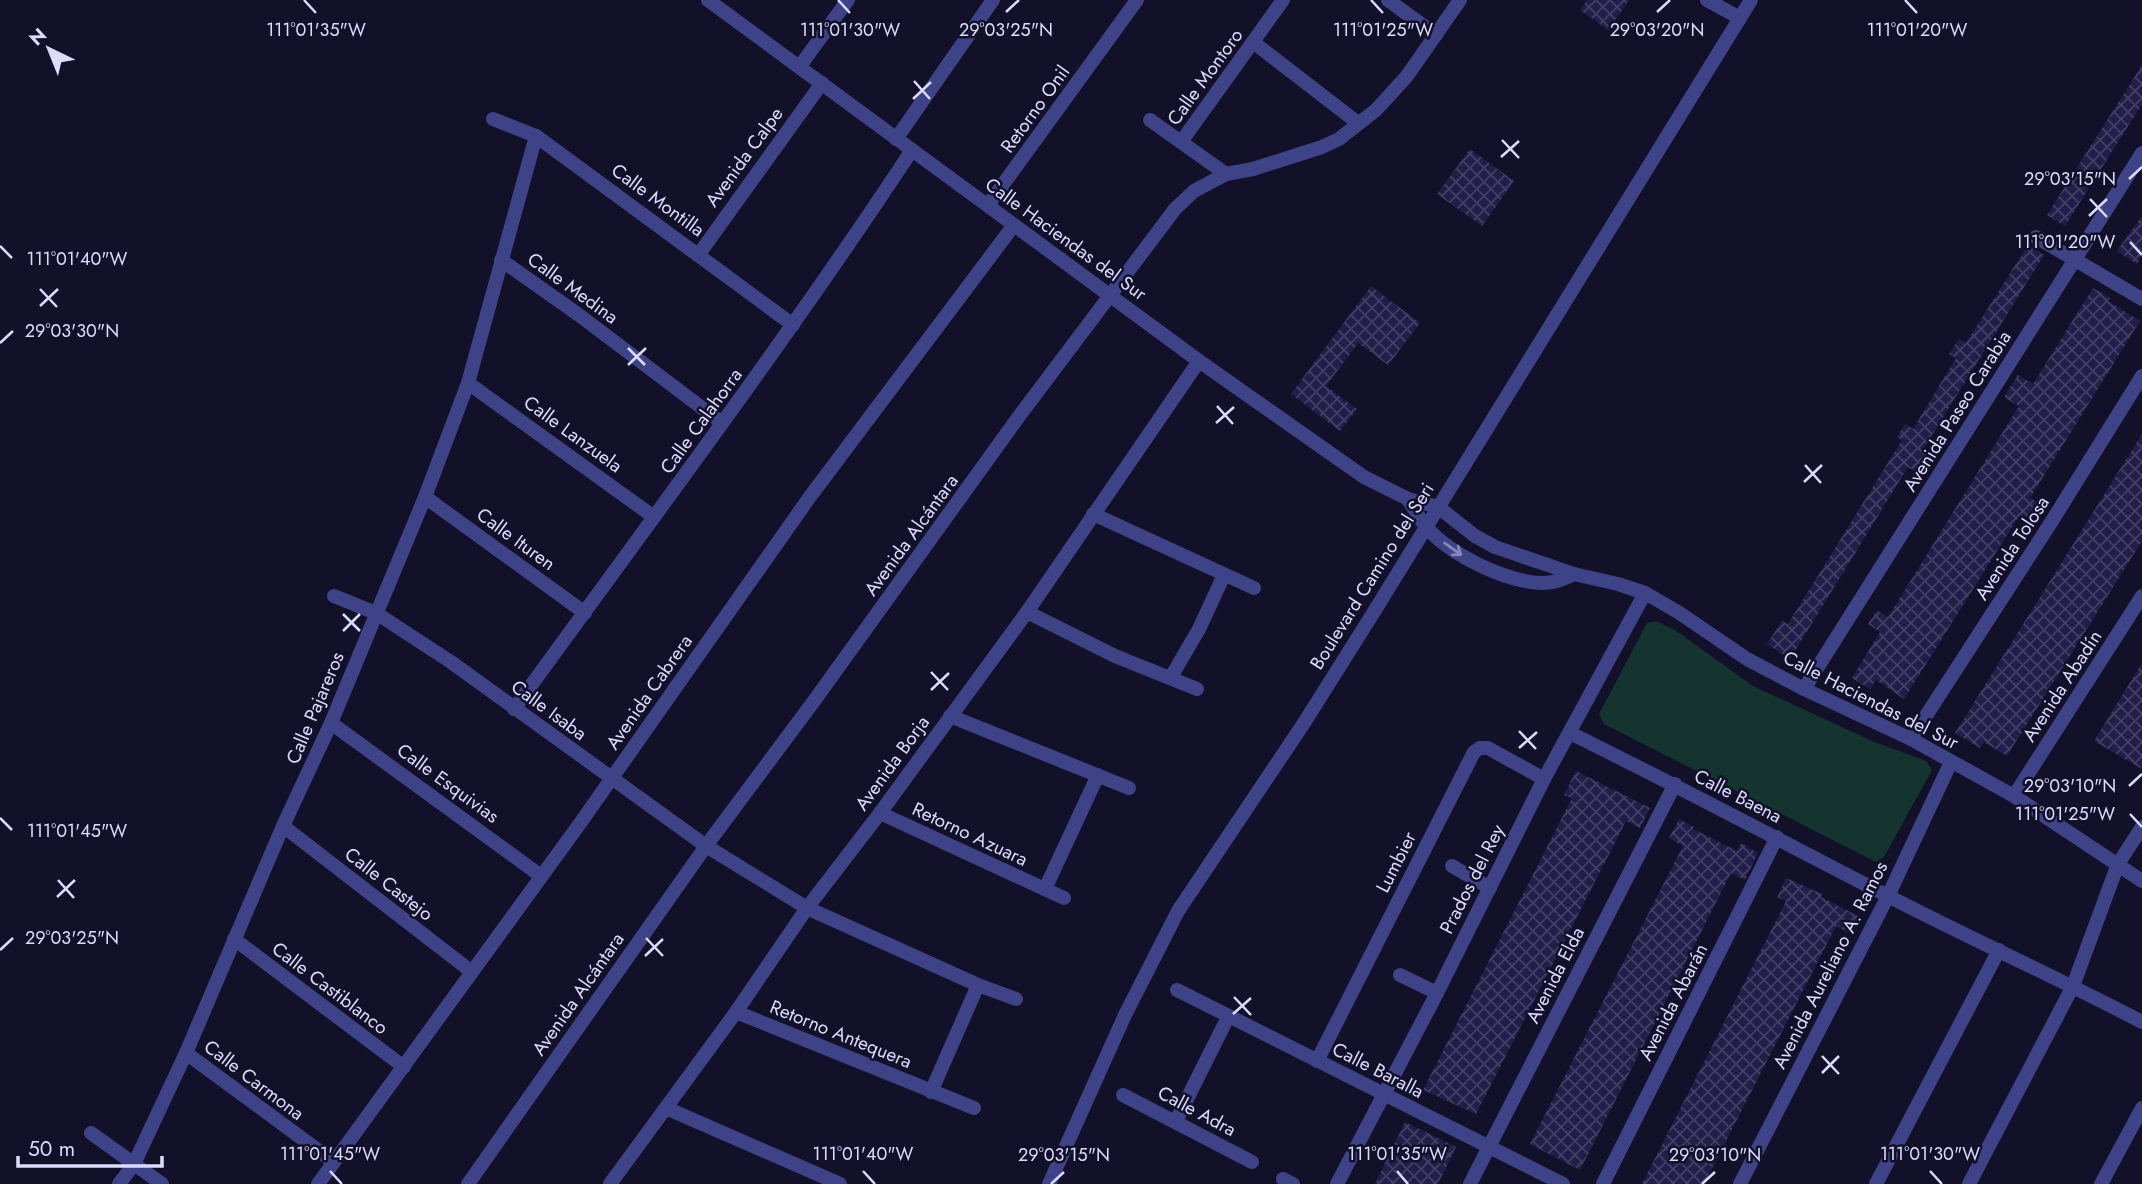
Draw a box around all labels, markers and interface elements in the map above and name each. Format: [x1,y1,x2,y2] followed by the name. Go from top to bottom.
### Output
[14,14,84,84] north arrow
[266,17,366,43] text: 111°01'35"W
[800,17,900,43] text: 111°01'30"W
[959,17,1053,43] text: 29°03'25"N
[1333,17,1433,43] text: 111°01'25"W
[1610,17,1704,43] text: 29°03'20"N
[1867,17,1967,43] text: 111°01'20"W
[23,22,52,52] text: N
[1161,23,1249,131] street label: Calle Montoro
[994,60,1076,158] street label: Retorno Onil
[699,101,789,212] street label: Avenida Calpe
[606,157,710,243] street label: Calle Montilla
[2024,166,2116,192] text: 29°03'15"N
[980,171,1153,307] street label: Calle Haciendas del Sur
[2015,229,2115,255] text: 111°01'20"W
[27,246,128,272] text: 111°01'40"W
[522,246,624,330] street label: Calle Medina
[25,318,119,344] text: 29°03'30"N
[1896,325,2018,497] street label: Avenida Paseo Carabia
[653,363,749,479] street label: Calle Calahorra
[518,389,628,479] street label: Calle Lanzuela
[858,469,964,601] street label: Avenida Alcántara
[1303,477,1441,675] street label: Boulevard Camino del Seri
[1968,491,2056,605] street label: Avenida Tolosa
[471,501,561,577] street label: Calle Ituren
[1443,542,1462,556] one-way arrow
[2016,625,2108,747] street label: Avenida Abadín
[599,629,699,755] street label: Avenida Cabrera
[1779,644,1964,756] street label: Calle Haciendas del Sur
[279,647,351,768] street label: Calle Pajareros
[506,673,592,747] street label: Calle Isaba
[848,710,936,816] street label: Avenida Borja
[391,737,505,829] street label: Calle Esquivias
[1690,762,1786,830] street label: Calle Baena
[2024,773,2116,799] text: 29°03'10"N
[908,795,1032,873] street label: Retorno Azuara
[2015,801,2115,827] text: 111°01'25"W
[27,818,127,844] text: 111°01'45"W
[1433,819,1511,938] street label: Prados del Rey
[1369,826,1423,897] street label: Lumbier
[339,841,439,927] street label: Calle Castejo
[1766,856,1894,1074] street label: Avenida Aureliano A. Ramos
[1519,922,1591,1028] street label: Avenida Elda
[25,925,119,951] text: 29°03'25"N
[525,927,631,1061] street label: Avenida Alcántara
[266,935,394,1041] street label: Calle Castiblanco
[1632,939,1714,1065] street label: Avenida Abarán
[766,993,916,1075] street label: Retorno Antequera
[198,1033,310,1127] street label: Calle Carmona
[1327,1035,1429,1105] street label: Calle Baralla
[1153,1079,1241,1143] street label: Calle Adra
[18,1124,161,1168] scale bar
[28,1134,75,1164] text: 50 m
[280,1141,380,1167] text: 111°01'45"W
[813,1141,914,1167] text: 111°01'40"W
[1347,1141,1447,1167] text: 111°01'35"W
[1880,1141,1980,1167] text: 111°01'30"W
[1018,1142,1110,1168] text: 29°03'15"N
[1669,1142,1761,1168] text: 29°03'10"N

